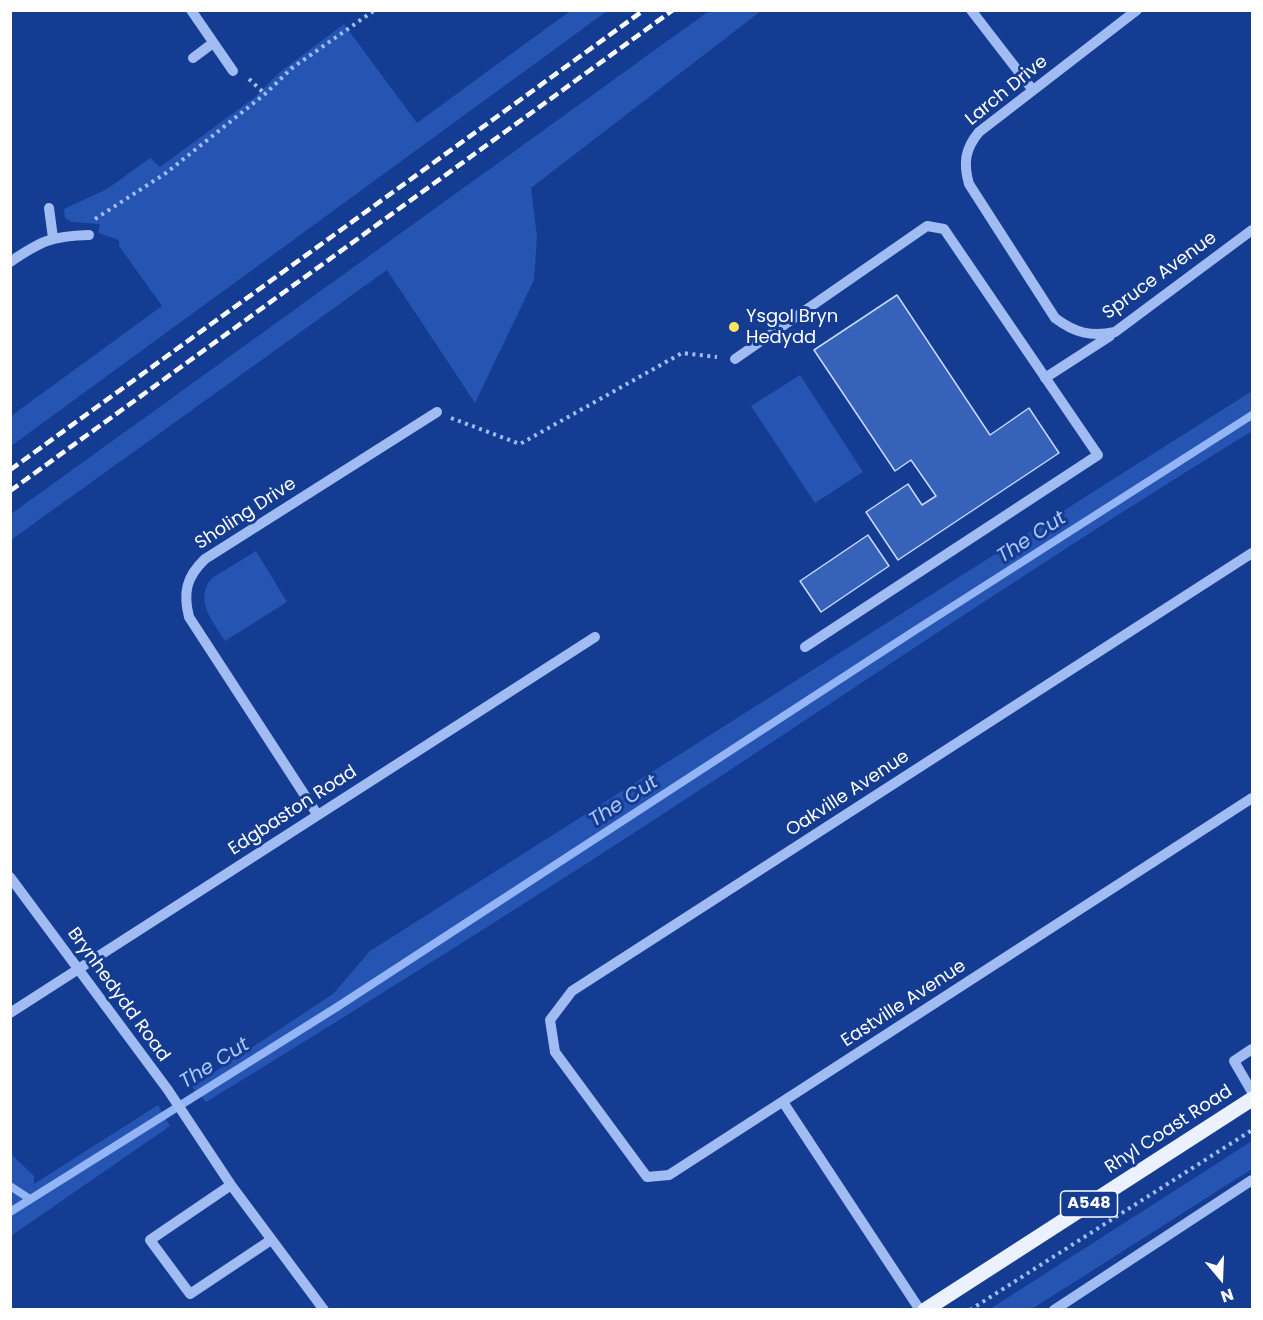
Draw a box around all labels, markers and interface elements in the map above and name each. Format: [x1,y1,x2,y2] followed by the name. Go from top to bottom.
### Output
[962,51,1052,131] street label: Larch Drive
[1099,227,1221,325] street label: Spruce Avenue
[746,306,838,348] place label: Ysgol Bryn Hedydd
[727,320,741,334] marker: Ysgol Bryn Hedydd
[191,473,301,555] street label: Sholing Drive
[993,507,1071,569] water label: The Cut
[782,746,914,842] street label: Oakville Avenue
[225,762,361,860] street label: Edgbaston Road
[585,771,663,833] water label: The Cut
[62,924,174,1066] street label: Brynhedydd Road
[838,956,970,1052] street label: Eastville Avenue
[176,1033,254,1095] water label: The Cut
[1101,1081,1237,1179] street label: Rhyl Coast Road
[1060,1191,1118,1217] road number: A548
[1191,1248,1251,1308] north arrow
[1218,1283,1236,1308] text: N

